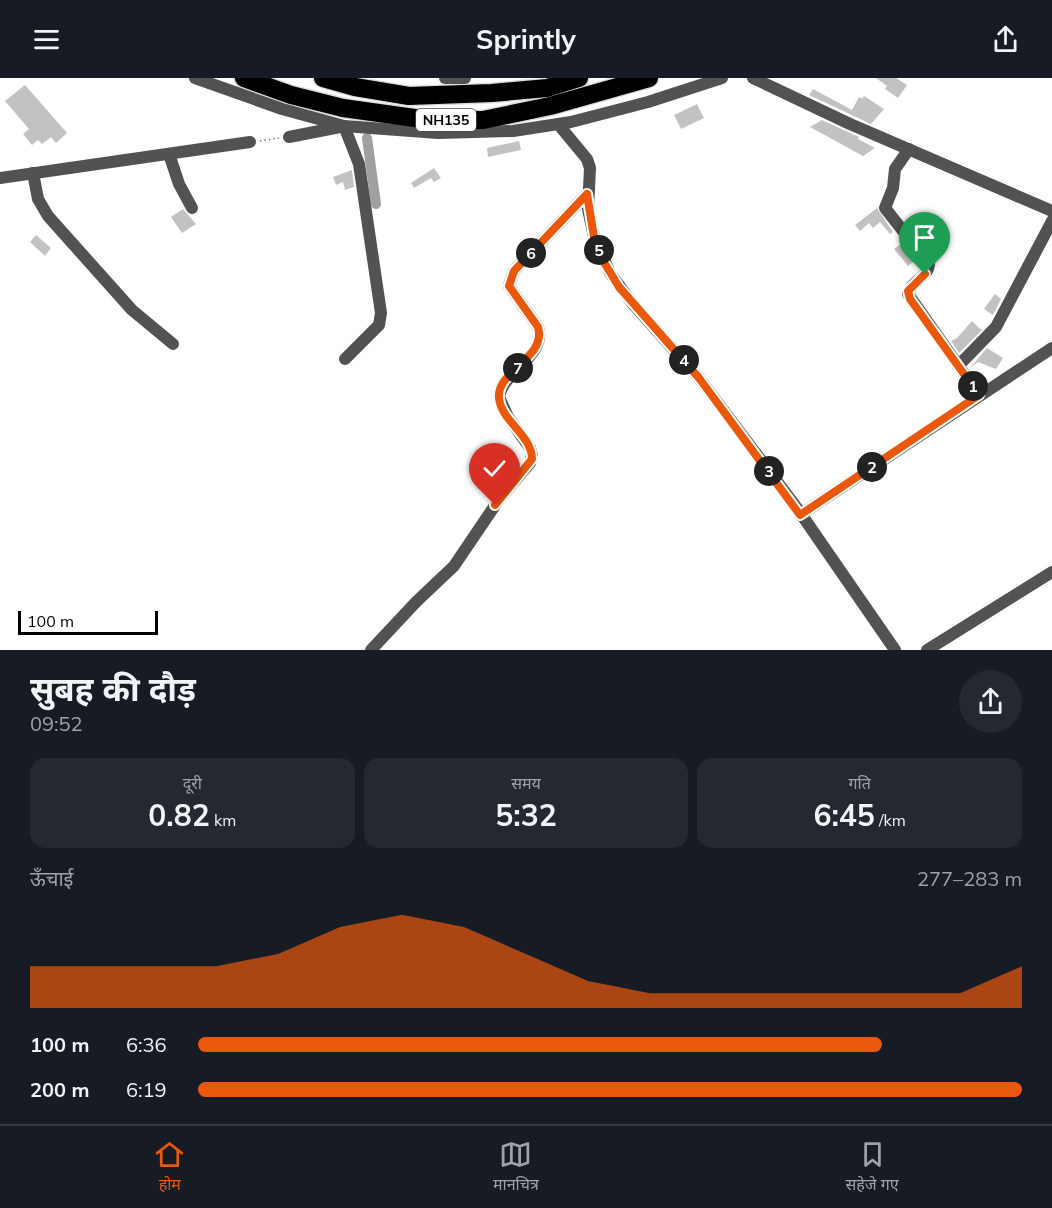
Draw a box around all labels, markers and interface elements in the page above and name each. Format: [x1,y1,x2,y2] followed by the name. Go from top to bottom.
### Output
[476,22,576,56] text: Sprintly
[30,23,63,56] icon: menu
[989,23,1022,56] icon: share
[416,109,476,131] road number: NH135
[899,212,950,274] pin
[908,221,941,254] icon: arrive
[584,235,614,265] pin: 5
[516,238,546,268] pin: 6
[594,240,604,260] text: 5
[526,243,536,263] text: 6
[669,345,699,375] pin: 4
[679,350,689,370] text: 4
[503,353,533,383] pin: 7
[513,358,523,378] text: 7
[958,371,988,401] pin: 1
[968,376,978,396] text: 1
[469,443,520,505] pin
[478,452,511,485] icon: check
[857,452,887,482] pin: 2
[754,456,784,486] pin: 3
[867,457,877,477] text: 2
[764,461,774,481] text: 3
[18,608,158,636] scale bar
[27,611,74,631] text: 100 m
[30,668,196,709] text: सुबह की दौड़
[959,670,1022,733] button: share
[30,711,83,736] text: 09:52
[183,773,202,793] text: दूरी
[511,773,541,793] text: समय
[849,773,871,793] text: गति
[148,796,210,834] text: 0.82
[495,796,557,834] text: 5:32
[813,796,875,834] text: 6:45
[210,810,236,830] text: km
[875,810,906,830] text: /km
[30,866,73,891] text: ऊँचाई
[917,866,1022,891] text: 277–283 m
[30,1032,89,1057] text: 100 m
[126,1032,167,1057] text: 6:36
[30,1077,89,1102] text: 200 m
[126,1077,167,1102] text: 6:19
[153,1138,186,1197] tab: होम
[493,1138,539,1197] tab: मानचित्र
[845,1138,899,1197] tab: सहेजे गए

